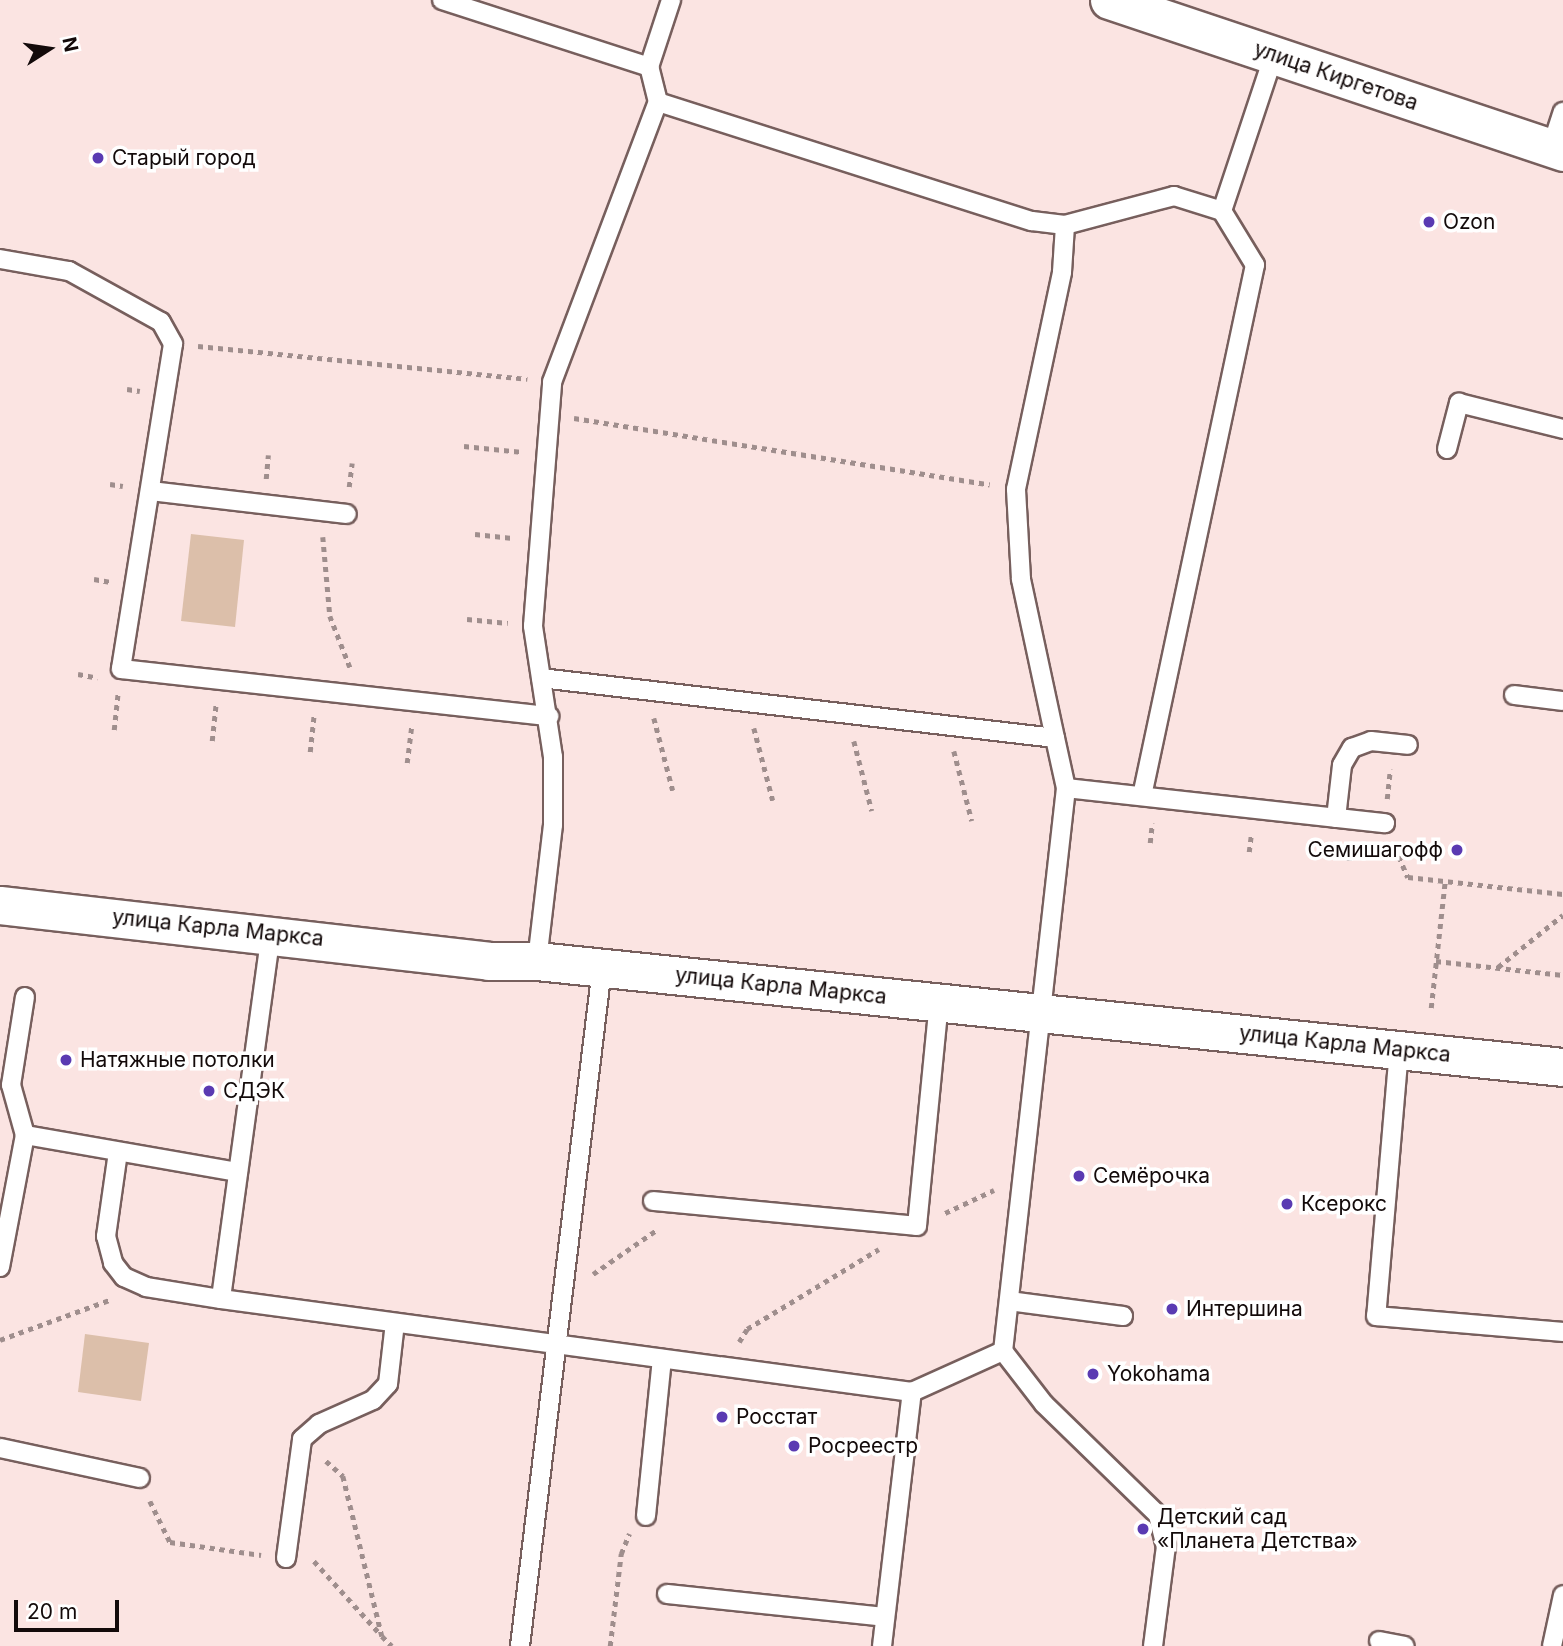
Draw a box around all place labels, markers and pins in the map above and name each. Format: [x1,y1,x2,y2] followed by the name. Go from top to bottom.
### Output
[112,145,256,171] place label: Старый город
[90,150,106,166] marker: Старый город
[1443,209,1495,235] place label: Ozon
[1421,214,1437,230] marker: Ozon
[1307,837,1443,863] place label: Семишагофф
[1449,842,1465,858] marker: Семишагофф
[80,1047,275,1073] place label: Натяжные потолки
[58,1052,74,1068] marker: Натяжные потолки
[223,1078,285,1104] place label: СДЭК
[201,1083,217,1099] marker: СДЭК
[1093,1163,1210,1189] place label: Семёрочка
[1071,1168,1087,1184] marker: Семёрочка
[1301,1191,1387,1217] place label: Ксерокс
[1279,1196,1295,1212] marker: Ксерокс
[1186,1296,1303,1322] place label: Интершина
[1164,1301,1180,1317] marker: Интершина
[1107,1361,1210,1387] place label: Yokohama
[1085,1366,1101,1382] marker: Yokohama
[736,1404,817,1430] place label: Росстат
[714,1409,730,1425] marker: Росстат
[808,1433,918,1459] place label: Росреестр
[786,1438,802,1454] marker: Росреестр
[1157,1504,1358,1554] place label: Детский сад «Планета Детства»
[1135,1521,1151,1537] marker: Детский сад «Планета Детства»

